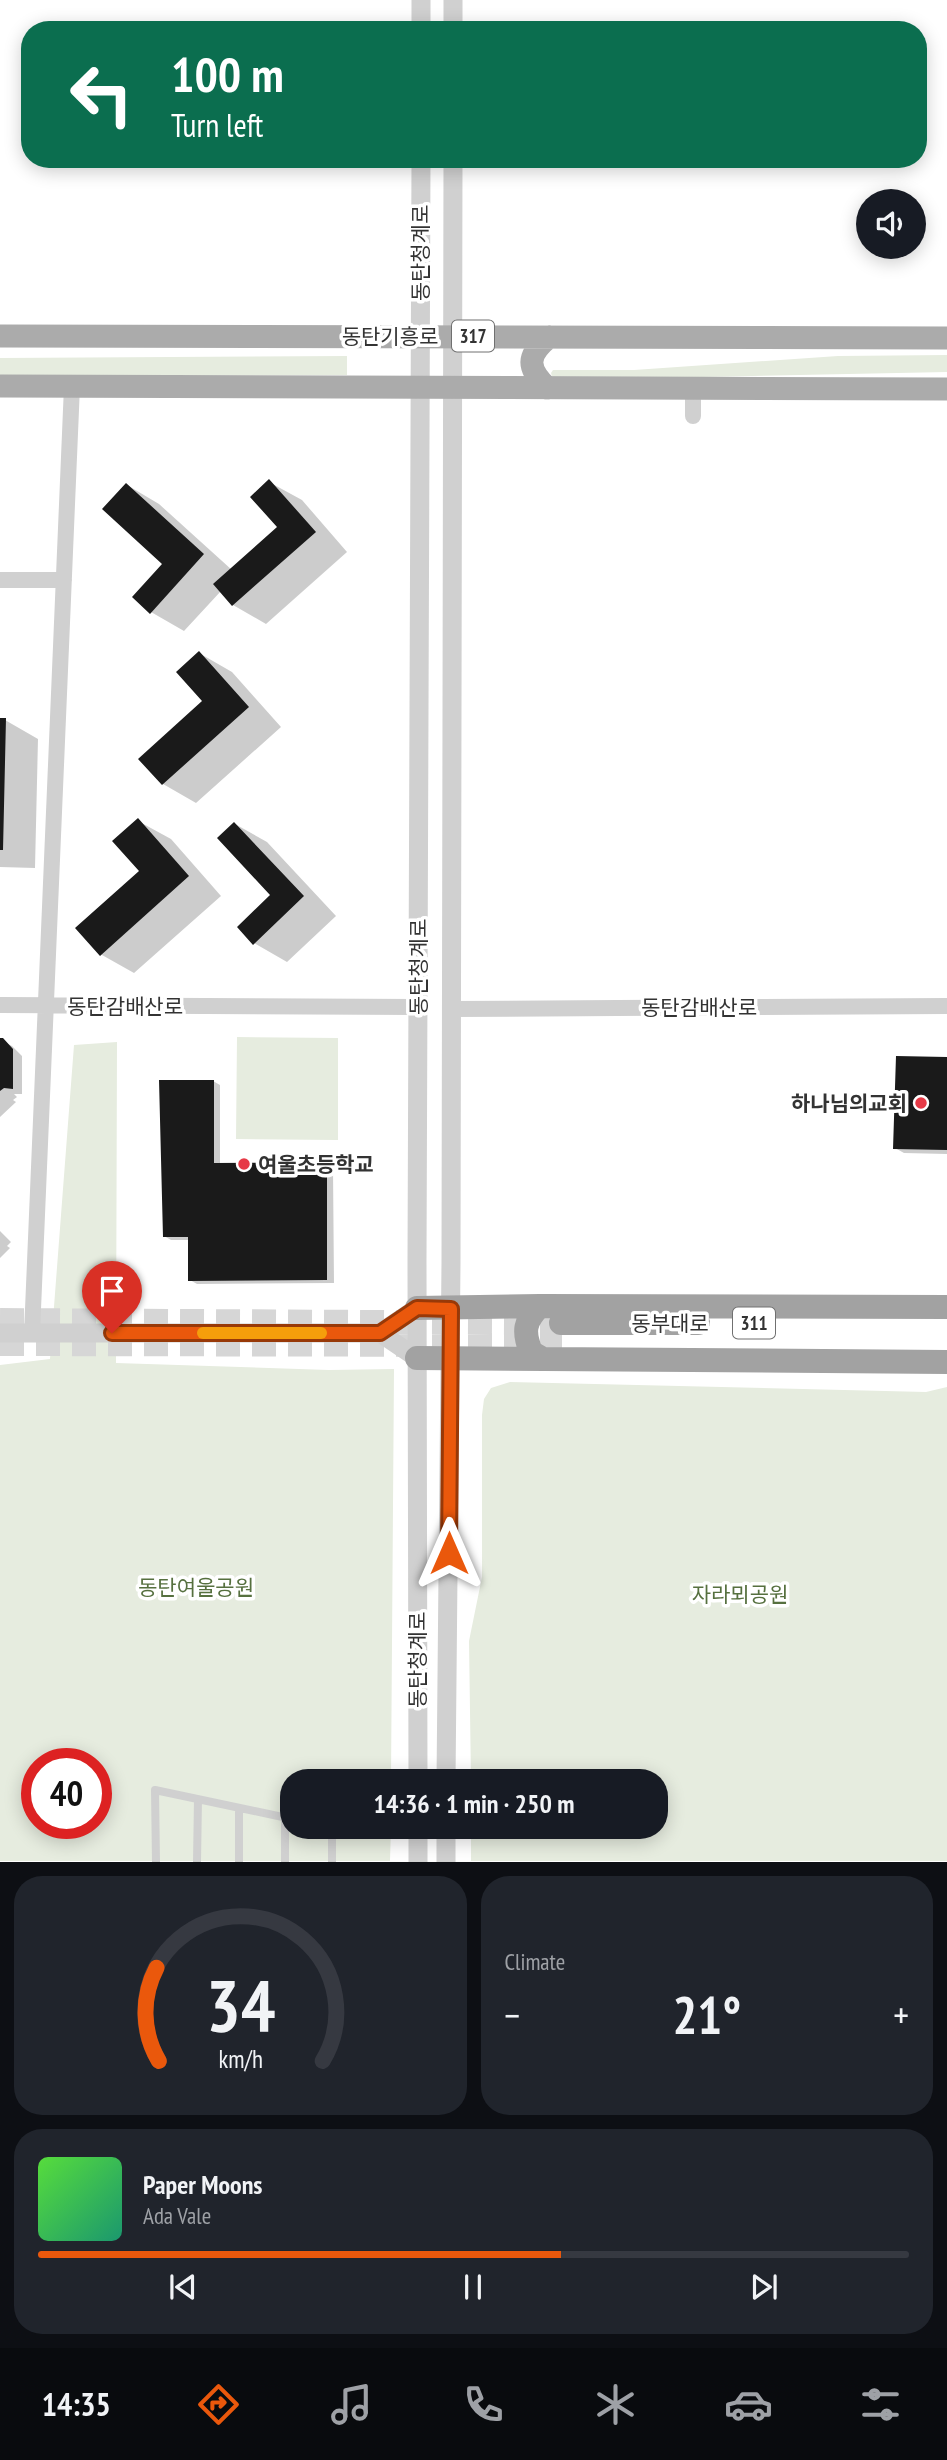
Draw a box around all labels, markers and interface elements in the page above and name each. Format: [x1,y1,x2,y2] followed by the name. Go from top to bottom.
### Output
[171,42,284,106] text: 100 m
[56,49,147,140] icon: left
[171,104,263,146] text: Turn left
[856,189,926,259] map controls
[856,189,926,259] button: sound
[407,205,434,301] street label: 동탄청계로
[452,320,494,352] road number: 317
[342,323,438,350] street label: 동탄기흥로
[405,919,432,1015] street label: 동탄청계로
[67,993,183,1020] street label: 동탄감배산로
[641,994,757,1021] street label: 동탄감배산로
[791,1090,907,1117] place label: 하나님의교회
[913,1095,929,1111] marker: 하나님의교회
[258,1151,374,1178] place label: 여울초등학교
[236,1156,252,1172] marker: 여울초등학교
[82,1261,142,1333] pin
[93,1272,131,1310] icon: arrive
[733,1308,775,1338] road number: 311
[631,1310,709,1337] street label: 동부대로
[412,1516,486,1590] position arrow
[138,1574,254,1601] park label: 동탄여울공원
[692,1581,788,1608] park label: 자라뫼공원
[404,1612,431,1708] street label: 동탄청계로
[21,1748,112,1839] speed limit sign: 40
[374,1787,574,1820] text: 14:36 · 1 min · 250 m
[505,1947,565,1976] text: Climate
[205,1958,275,2052] text: 34
[672,1981,741,2048] text: 21°
[505,1990,520,2039] text: −
[893,1990,909,2039] text: +
[218,2043,262,2075] text: km/h
[143,2168,262,2201] text: Paper Moons
[143,2201,211,2230] text: Ada Vale
[164,2268,202,2306] icon: previous
[454,2268,492,2306] icon: pause
[745,2268,783,2306] icon: next
[194,2380,243,2429] icon: directions
[327,2380,376,2429] icon: music
[459,2380,508,2429] icon: phone
[591,2380,640,2429] icon: climate
[724,2380,773,2429] icon: car
[856,2380,905,2429] icon: filters
[42,2383,111,2425] text: 14:35

